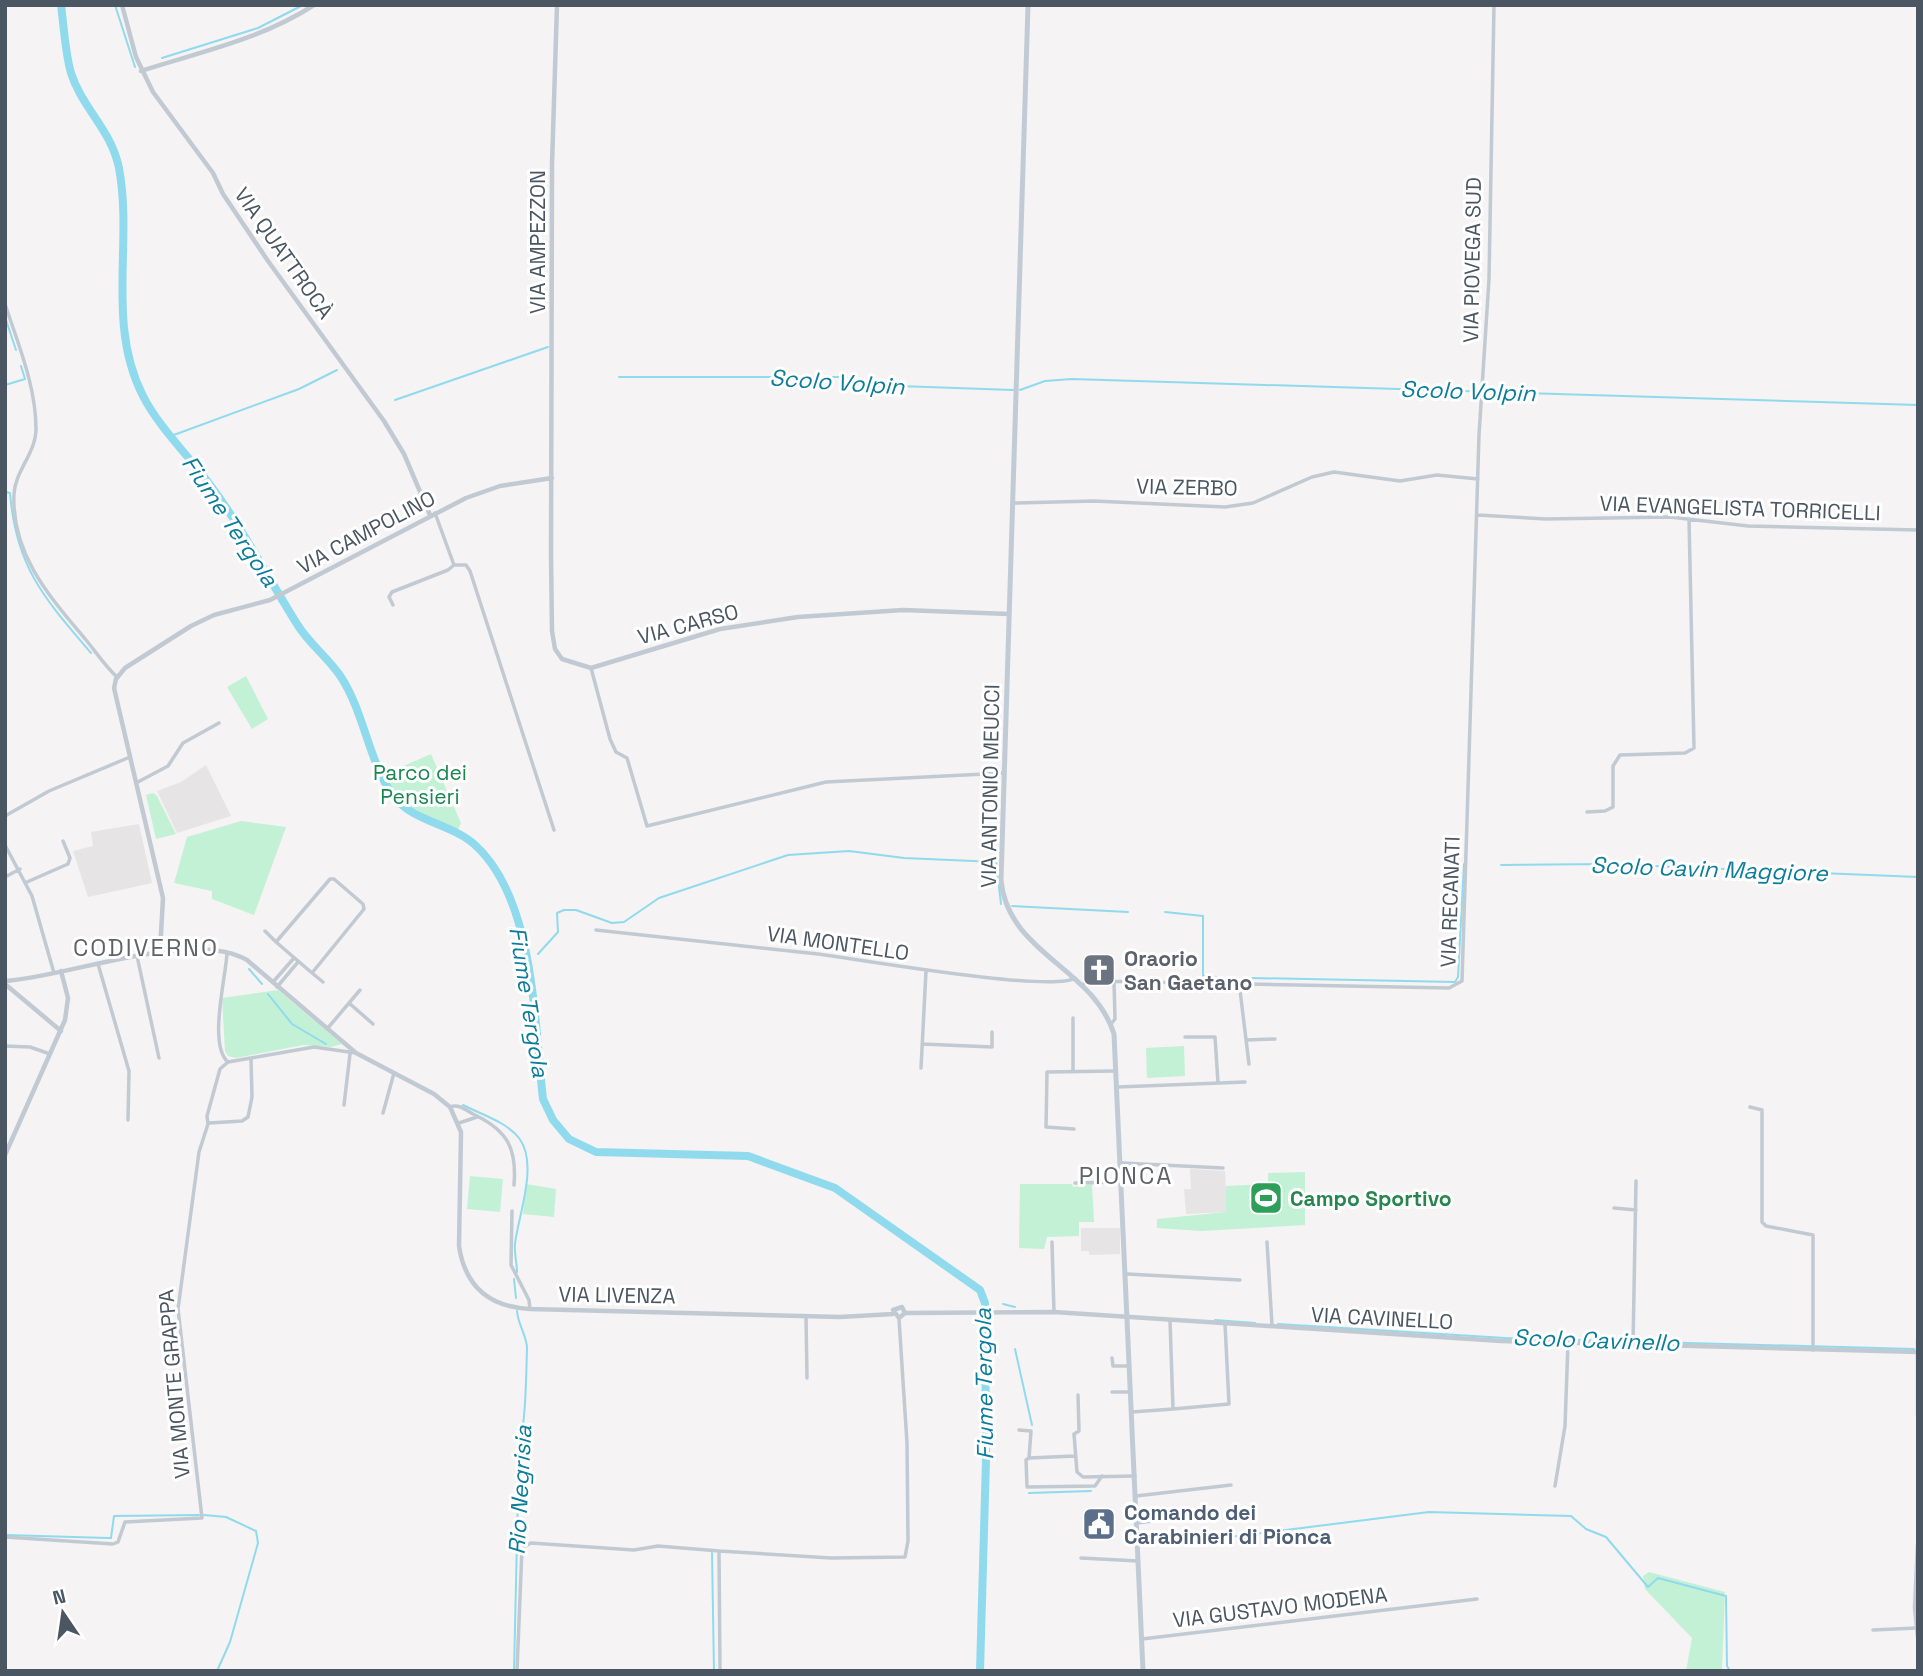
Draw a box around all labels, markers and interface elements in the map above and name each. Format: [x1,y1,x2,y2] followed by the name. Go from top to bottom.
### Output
[524,170,551,314] street label: VIA AMPEZZON
[1457,177,1487,343] street label: VIA PIOVEGA SUD
[229,182,339,324] street label: VIA QUATTROCÀ
[768,362,906,402] water label: Scolo Volpin
[1400,374,1537,408] water label: Scolo Volpin
[175,450,285,593] water label: Fiume Tergola
[1136,473,1238,501] street label: VIA ZERBO
[292,484,440,580] street label: VIA CAMPOLINO
[1599,490,1881,526] street label: VIA EVANGELISTA TORRICELLI
[635,598,741,650] street label: VIA CARSO
[975,684,1005,888] street label: VIA ANTONIO MEUCCI
[373,759,467,810] park label: Parco dei Pensieri
[1434,836,1466,968] street label: VIA RECANATI
[1590,850,1829,888] water label: Scolo Cavin Maggiore
[765,920,911,966] street label: VIA MONTELLO
[502,925,556,1080] water label: Fiume Tergola
[73,932,219,963] district label: CODIVERNO
[1124,945,1252,996] place label: Oraorio San Gaetano
[1080,951,1118,989] church icon: Oraorio San Gaetano
[1079,1160,1173,1191] district label: PIONCA
[1247,1179,1285,1217] sports icon: Campo Sportivo
[1290,1185,1452,1212] place label: Campo Sportivo
[558,1280,676,1310] street label: VIA LIVENZA
[152,1288,196,1480] street label: VIA MONTE GRAPPA
[1310,1301,1454,1335] street label: VIA CAVINELLO
[968,1307,1000,1460] water label: Fiume Tergola
[1512,1322,1680,1358] water label: Scolo Cavinello
[502,1424,538,1555] water label: Rio Negrisia
[1124,1499,1332,1550] place label: Comando dei Carabinieri di Pionca
[1080,1505,1118,1543] public building icon: Comando dei Carabinieri di Pionca
[28,1578,98,1648] north arrow
[1171,1580,1389,1634] street label: VIA GUSTAVO MODENA
[50,1583,68,1611] text: N

